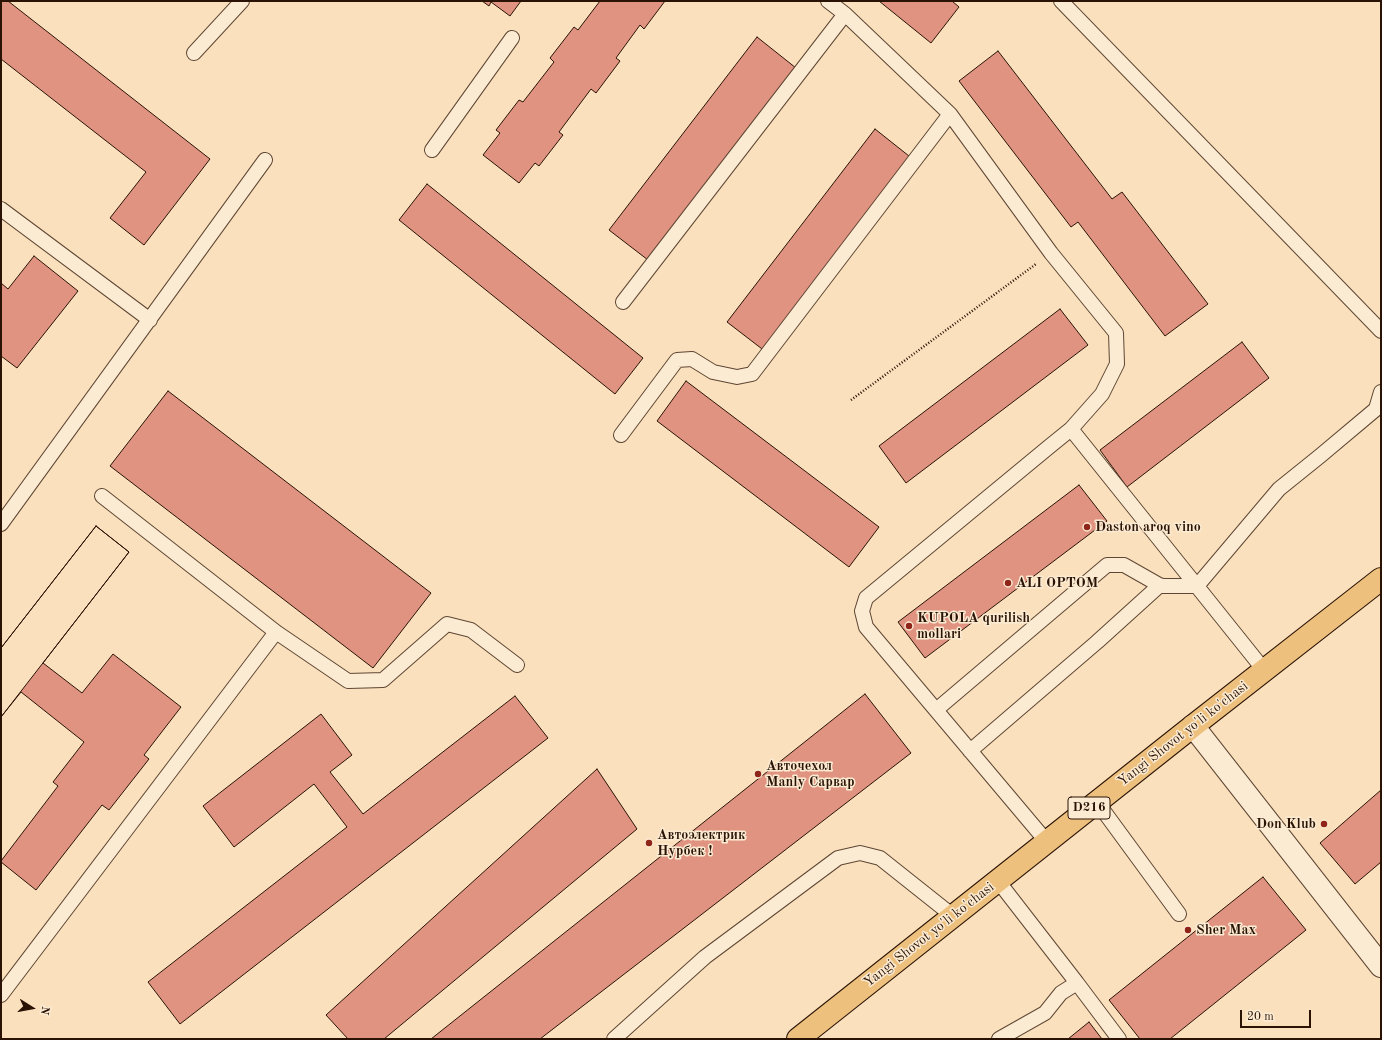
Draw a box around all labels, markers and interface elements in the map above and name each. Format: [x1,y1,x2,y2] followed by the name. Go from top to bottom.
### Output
[1095,519,1201,535] place label: Daston aroq vino
[1082,522,1092,532] marker: Daston aroq vino
[1016,575,1098,591] place label: ALI OPTOM
[1003,578,1013,588] marker: ALI OPTOM
[917,610,1030,642] place label: KUPOLA qurilish mollari
[904,621,914,631] marker: KUPOLA qurilish mollari
[1114,678,1252,790] street label: Yangi Shovot yo'li ko'chasi
[766,758,855,790] place label: Авточехол Manly Сарвар
[753,769,763,779] marker: Авточехол Manly Сарвар
[1068,797,1110,819] road number: D216
[1256,816,1316,832] place label: Don Klub
[1319,819,1329,829] marker: Don Klub
[657,827,745,860] place label: Автоэлектрик Нурбек !
[644,838,654,848] marker: Автоэлектрик Нурбек !
[860,879,998,991] street label: Yangi Shovot yo'li ko'chasi
[1196,922,1256,938] place label: Sher Max
[1183,925,1193,935] marker: Sher Max
[12,988,52,1028] north arrow
[1242,1002,1313,1028] scale bar
[38,1005,50,1016] text: N
[1247,1011,1274,1023] text: 20 m

